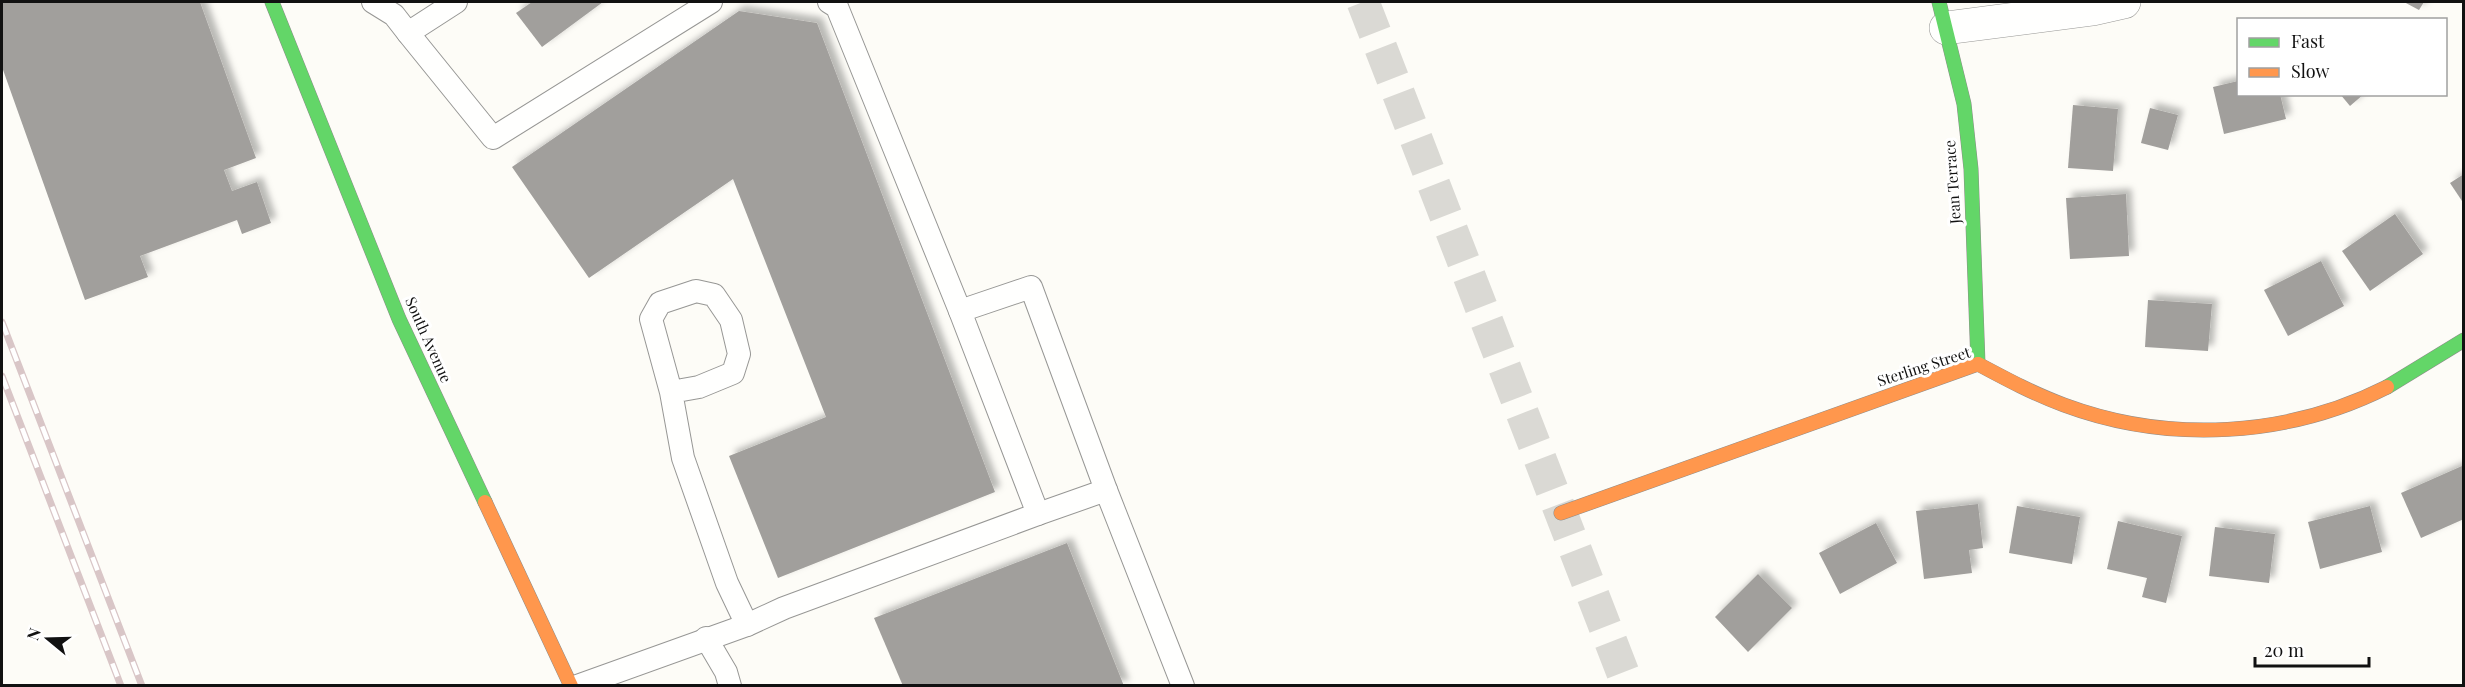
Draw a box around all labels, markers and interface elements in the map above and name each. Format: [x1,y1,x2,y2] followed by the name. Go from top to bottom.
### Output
[2237,18,2447,96] legend
[2291,29,2325,53] text: Fast
[2291,59,2329,83] text: Slow
[1939,139,1965,226] street label: Jean Terrace
[401,294,457,386] street label: South Avenue
[1875,341,1973,391] street label: Sterling Street
[18,609,78,669] north arrow
[22,625,45,643] text: N
[2255,630,2369,668] scale bar
[2264,638,2304,662] text: 20 m

